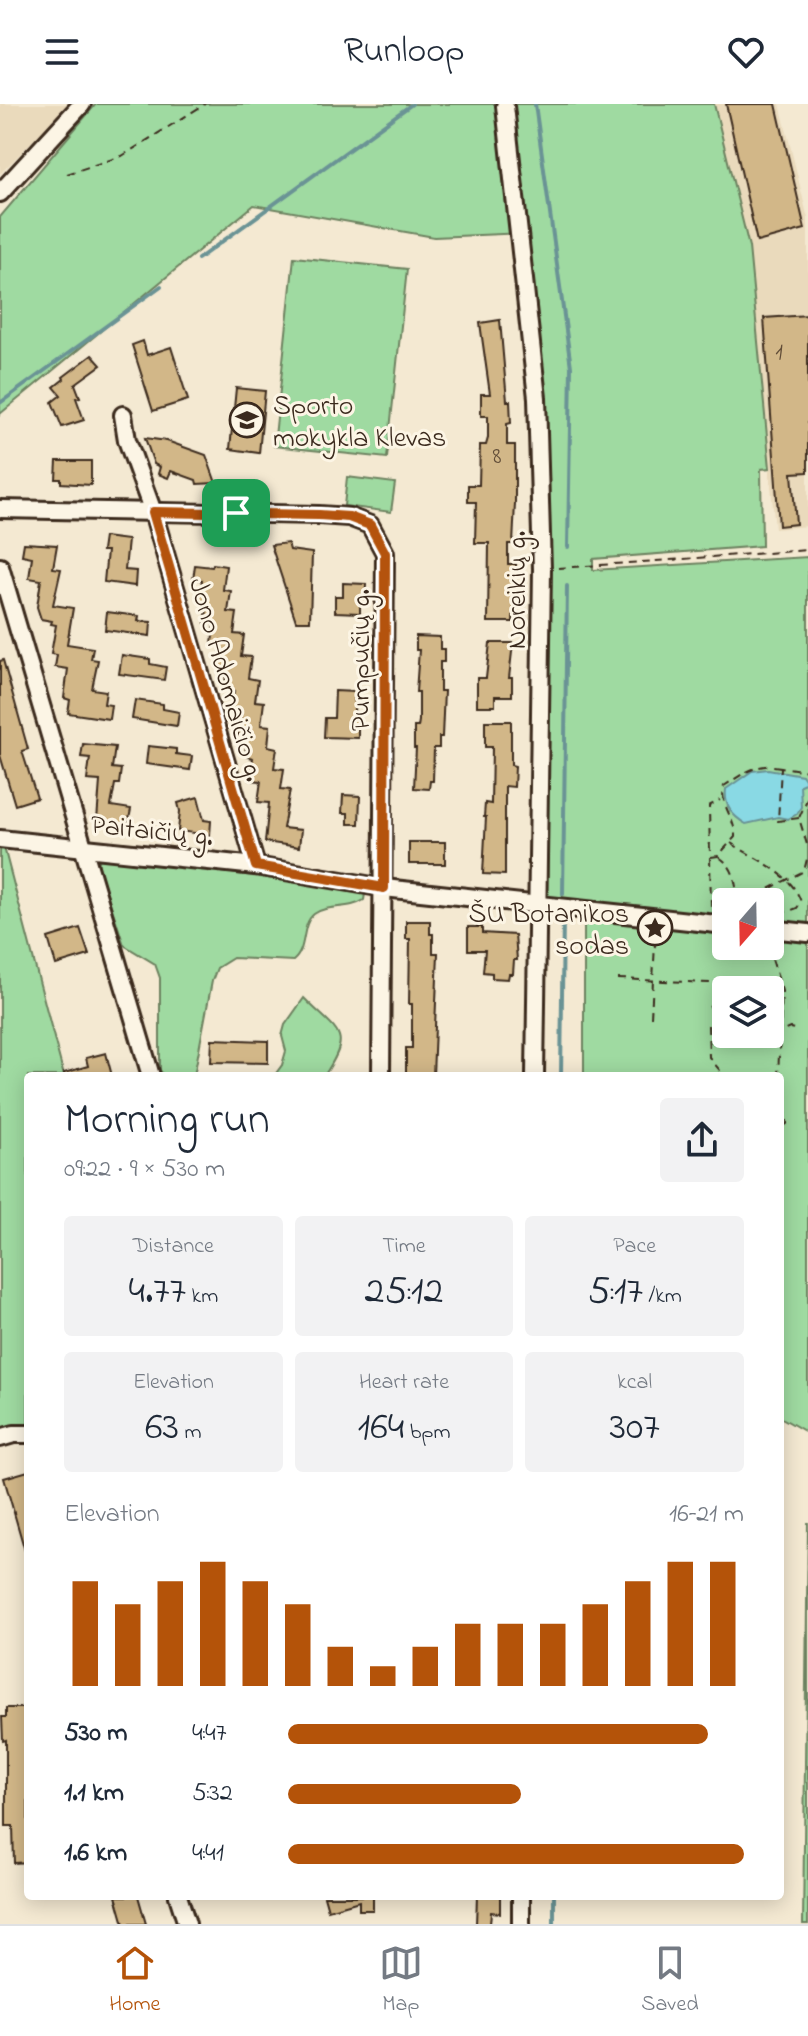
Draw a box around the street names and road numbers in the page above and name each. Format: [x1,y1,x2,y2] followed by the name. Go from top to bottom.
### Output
[498,531,539,649] street label: Noreikių g.
[176,573,273,787] street label: Jono Adomaičio g.
[342,589,383,731] street label: Pumpučių g.
[88,806,215,859] street label: Paitaičių g.

